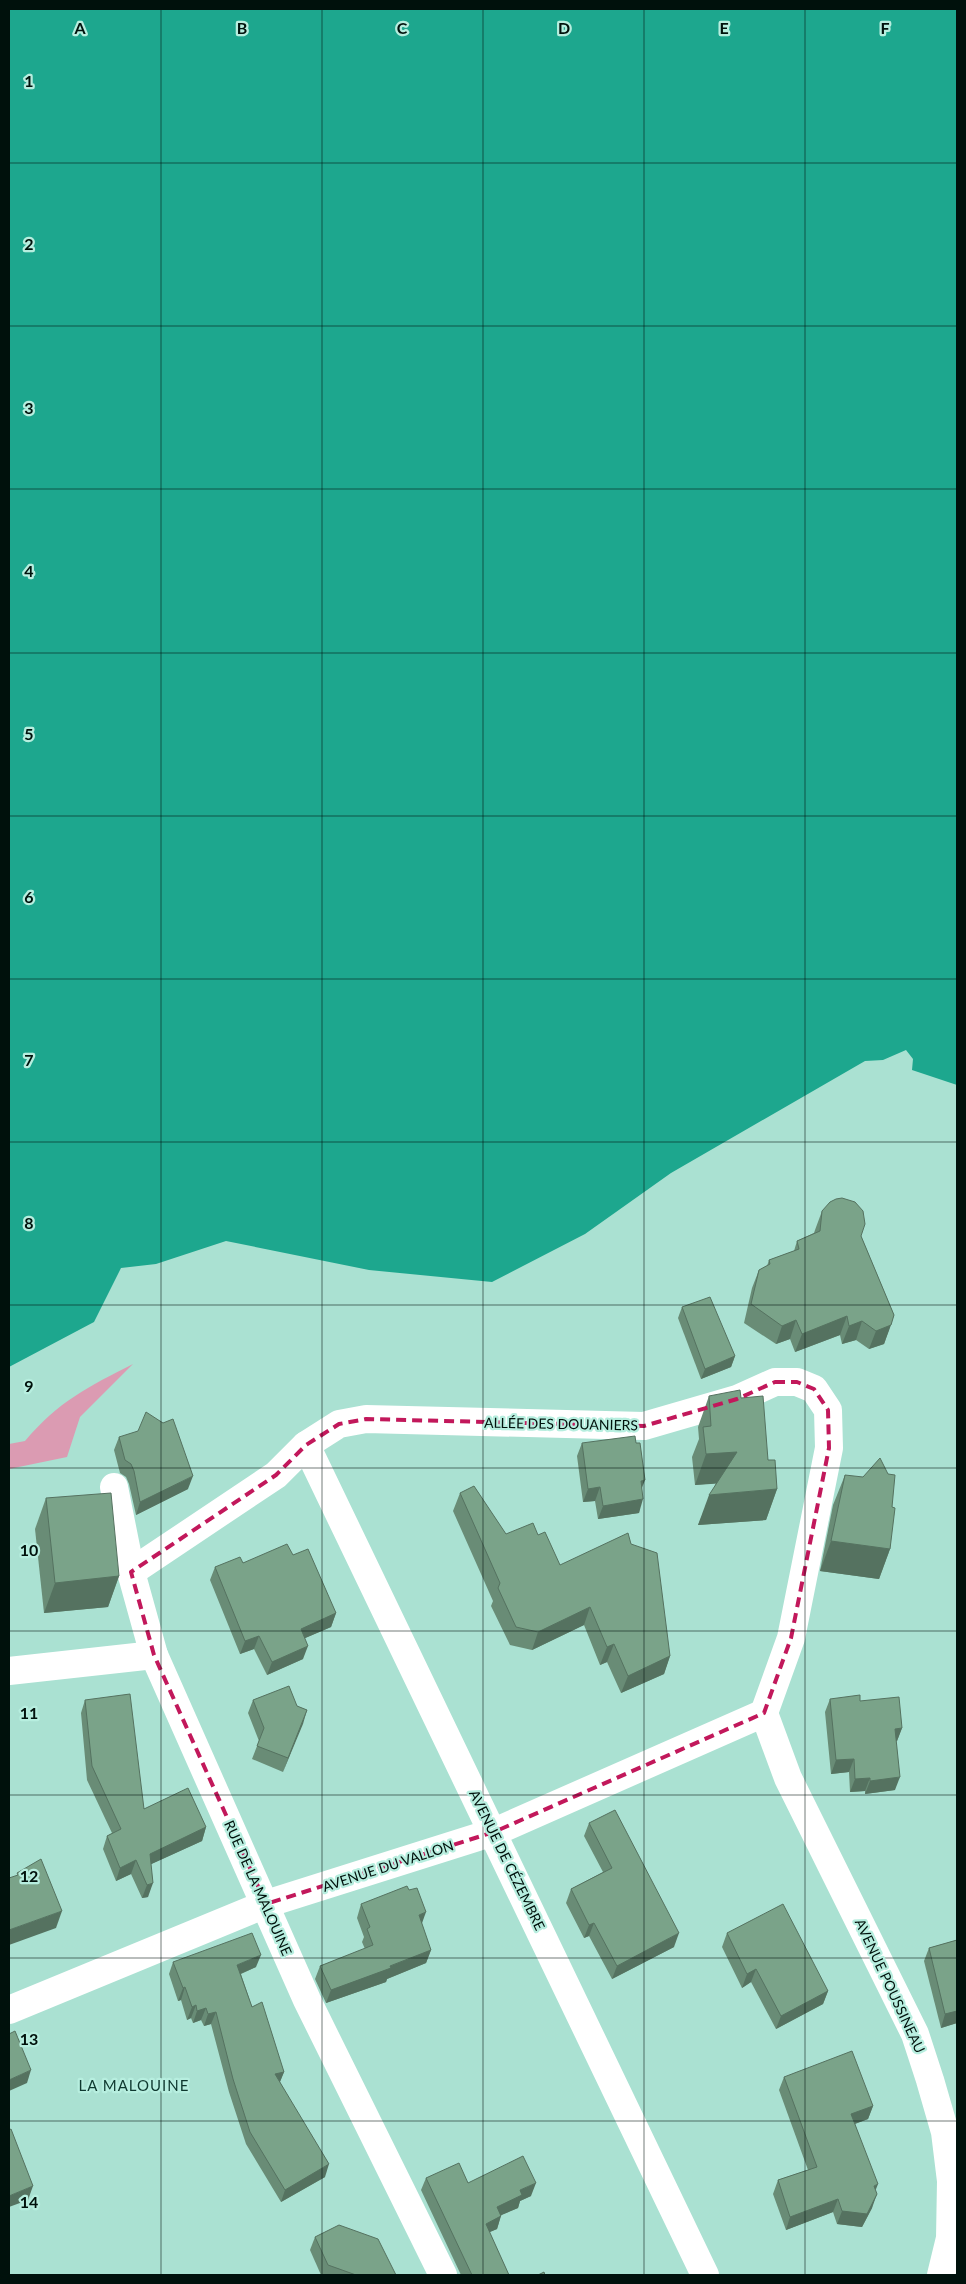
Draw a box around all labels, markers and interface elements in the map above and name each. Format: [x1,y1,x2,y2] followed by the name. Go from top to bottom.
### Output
[73,18,86,37] text: A
[237,18,247,37] text: B
[397,18,408,37] text: C
[558,18,570,37] text: D
[719,18,729,37] text: E
[880,18,890,37] text: F
[24,71,34,90] text: 1
[24,234,34,253] text: 2
[24,398,34,417] text: 3
[24,561,34,580] text: 4
[24,724,34,743] text: 5
[24,887,34,906] text: 6
[24,1050,34,1069] text: 7
[24,1213,34,1232] text: 8
[24,1376,34,1395] text: 9
[484,1414,638,1433] street label: ALLÉE DES DOUANIERS
[20,1540,38,1559] text: 10
[20,1703,38,1722] text: 11
[466,1787,549,1933] street label: AVENUE DE CÉZEMBRE
[221,1818,296,1958] street label: RUE DE LA MALOUINE
[320,1836,456,1895] street label: AVENUE DU VALLON
[20,1866,38,1885] text: 12
[852,1916,929,2056] street label: AVENUE POUSSINEAU
[20,2029,38,2048] text: 13
[79,2076,189,2094] district label: LA MALOUINE
[20,2192,38,2211] text: 14

